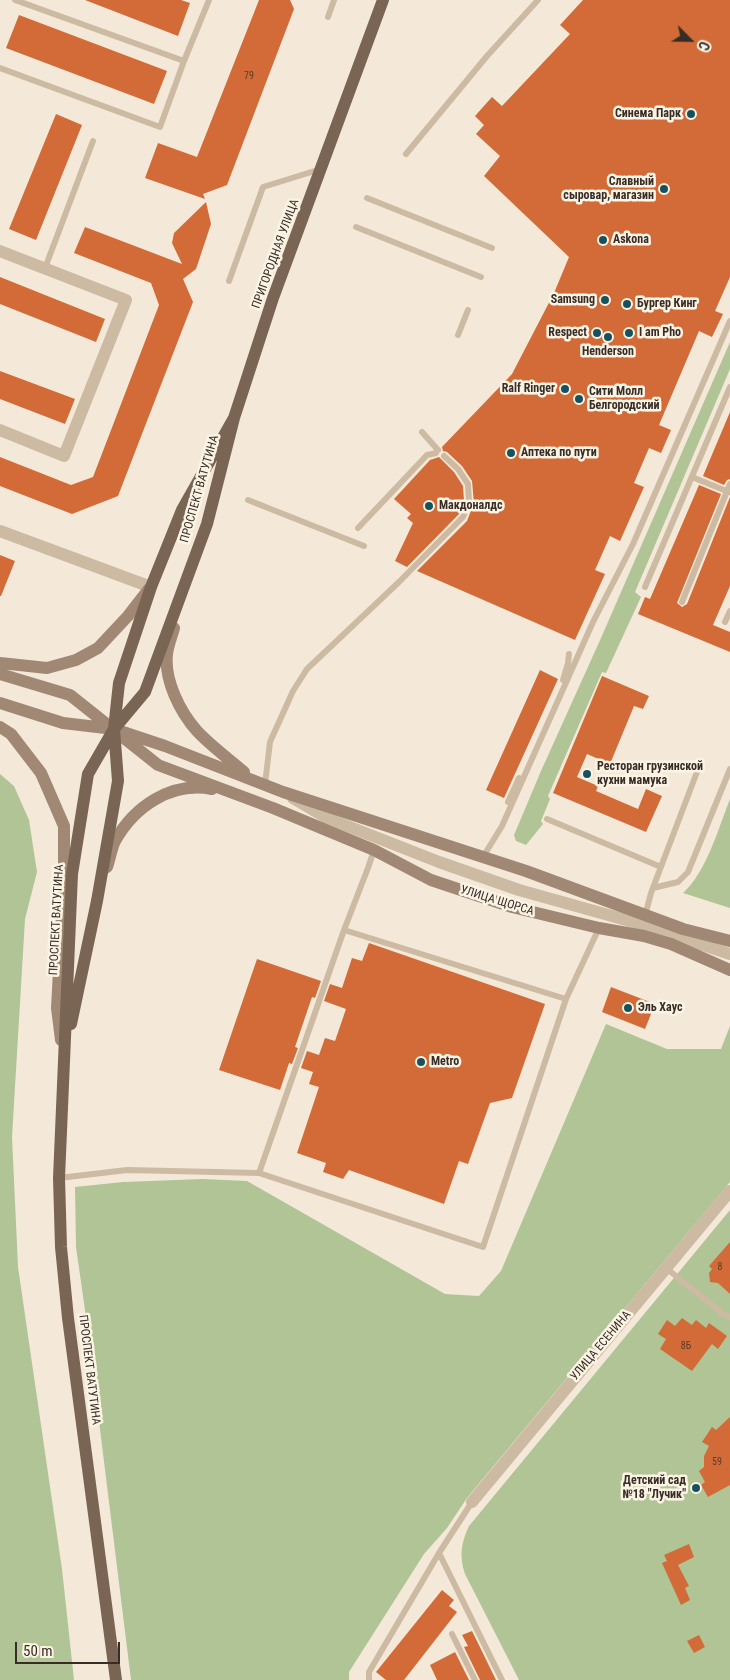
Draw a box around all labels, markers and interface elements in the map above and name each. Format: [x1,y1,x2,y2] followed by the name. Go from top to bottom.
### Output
[665,15,715,65] north arrow
[695,39,713,53] text: С
[244,70,254,82] house number: 79
[615,107,681,121] place label: Синема Парк
[685,108,697,120] marker: Синема Парк
[563,175,654,203] place label: Славный сыровар, магазин
[658,183,670,195] marker: Славный сыровар, магазин
[249,197,303,311] street label: ПРИГОРОДНАЯ УЛИЦА
[613,233,649,247] place label: Askona
[597,234,609,246] marker: Askona
[551,293,595,307] place label: Samsung
[599,294,611,306] marker: Samsung
[637,297,697,311] place label: Бургер Кинг
[621,298,633,310] marker: Бургер Кинг
[548,326,587,340] place label: Respect
[639,326,681,340] place label: I am Pho
[591,327,603,339] marker: Respect
[623,327,635,339] marker: I am Pho
[602,331,614,343] marker: Henderson
[582,345,634,359] place label: Henderson
[502,382,555,396] place label: Ralf Ringer
[559,383,571,395] marker: Ralf Ringer
[589,385,659,413] place label: Сити Молл Белгородский
[573,393,585,405] marker: Сити Молл Белгородский
[178,434,222,544] street label: ПРОСПЕКТ ВАТУТИНА
[521,446,597,460] place label: Аптека по пути
[505,447,517,459] marker: Аптека по пути
[439,499,502,513] place label: Макдоналдс
[423,500,435,512] marker: Макдоналдс
[597,760,703,788] place label: Ресторан грузинской кухни мамука
[581,768,593,780] marker: Ресторан грузинской кухни мамука
[47,864,67,976] street label: ПРОСПЕКТ ВАТУТИНА
[458,883,536,919] street label: УЛИЦА ЩОРСА
[638,1001,682,1015] place label: Эль Хаус
[622,1002,634,1014] marker: Эль Хаус
[431,1055,459,1069] place label: Metro
[415,1056,427,1068] marker: Metro
[718,1261,722,1273] house number: 8
[568,1308,634,1384] street label: УЛИЦА ЕСЕНИНА
[75,1314,103,1426] street label: ПРОСПЕКТ ВАТУТИНА
[681,1340,691,1352] house number: 8Б
[712,1456,722,1468] house number: 59
[622,1474,686,1502] place label: Детский сад №18 "Лучик"
[690,1482,702,1494] marker: Детский сад №18 "Лучик"
[18,1632,122,1664] scale bar
[23,1642,53,1660] text: 50 m

